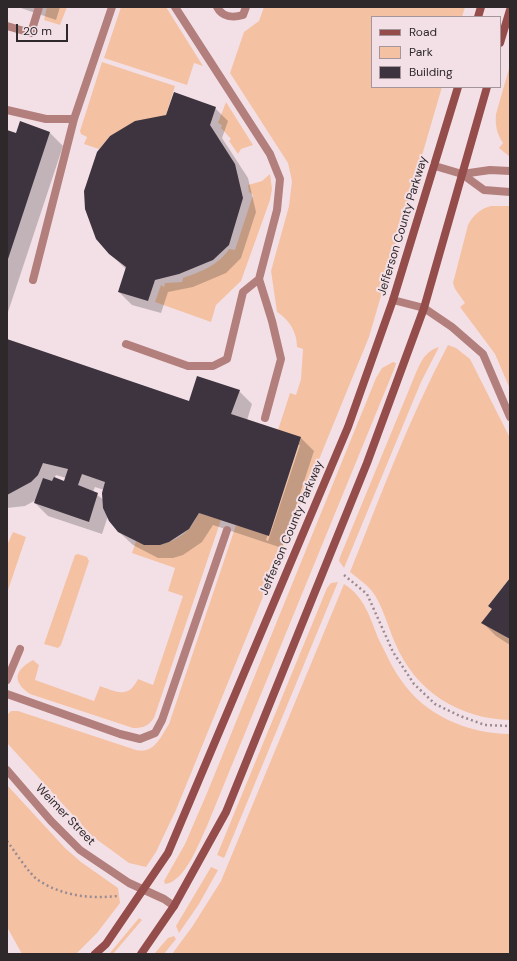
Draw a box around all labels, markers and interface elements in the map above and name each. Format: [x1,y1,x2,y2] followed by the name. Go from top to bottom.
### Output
[18,16,70,42] scale bar
[371,16,501,88] legend
[23,23,52,39] text: 20 m
[409,24,437,40] text: Road
[409,44,433,60] text: Park
[409,64,453,80] text: Building
[375,155,431,297] street label: Jefferson County Parkway
[257,458,327,598] street label: Jefferson County Parkway
[32,781,98,849] street label: Weimer Street

